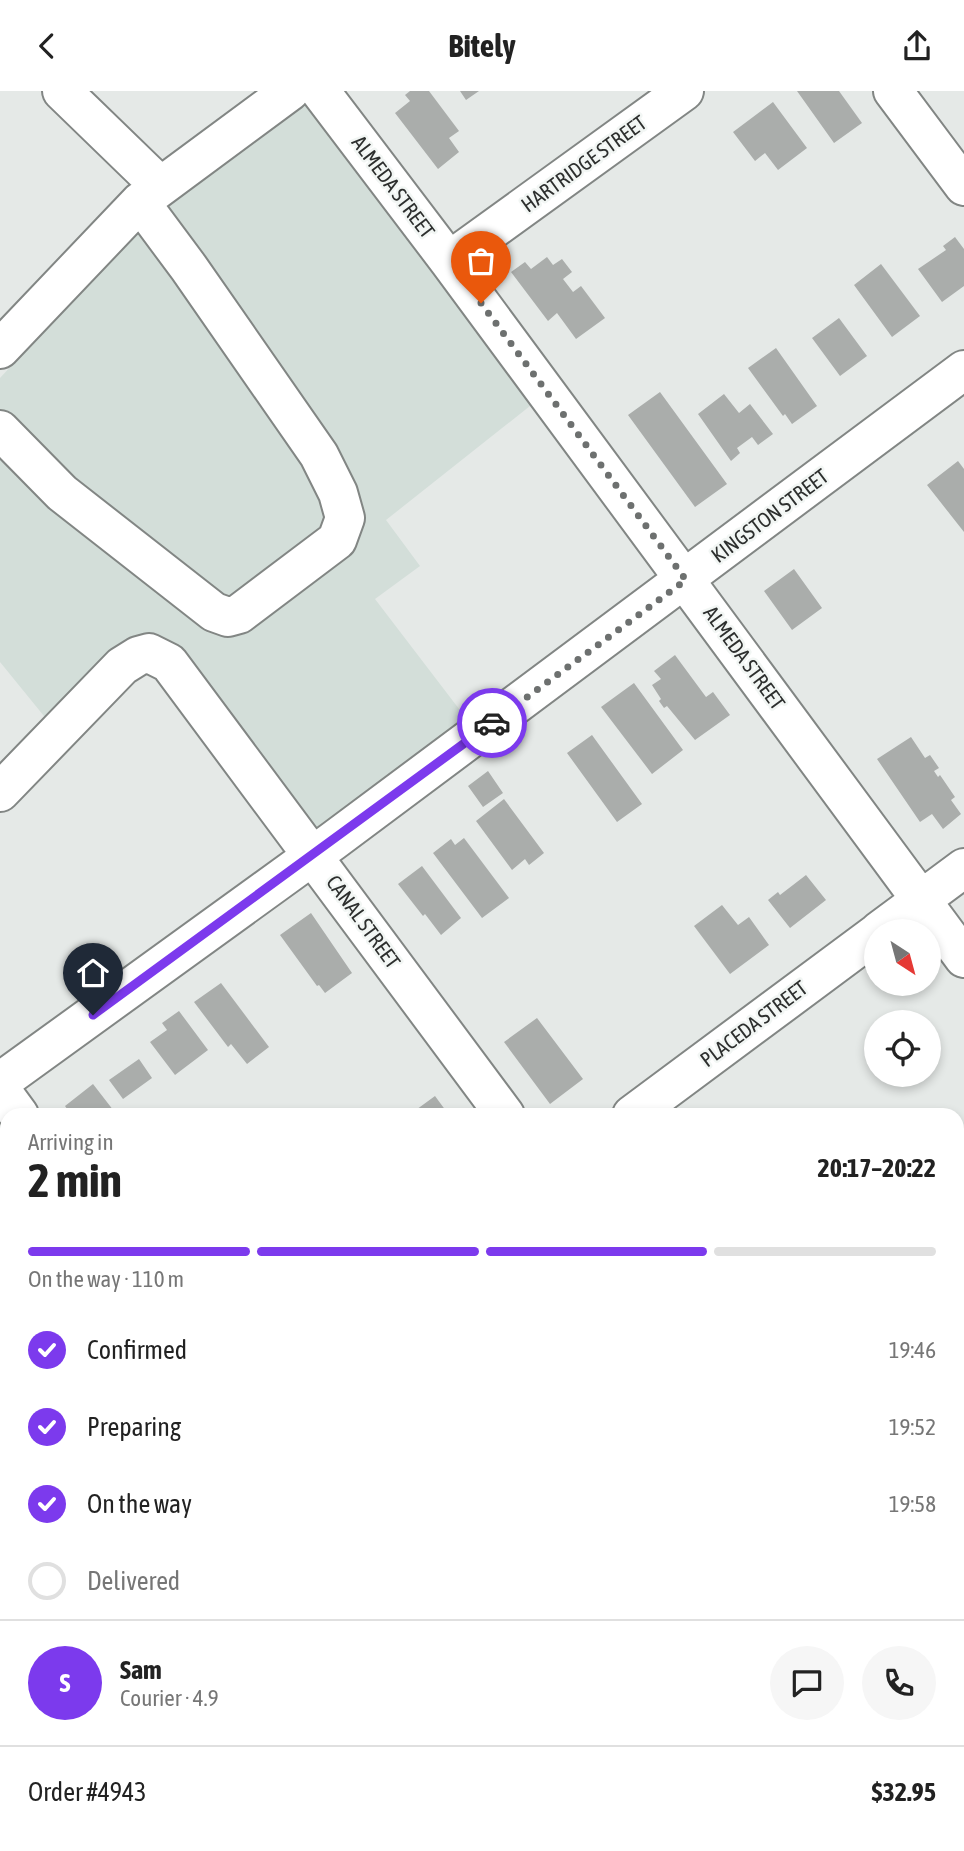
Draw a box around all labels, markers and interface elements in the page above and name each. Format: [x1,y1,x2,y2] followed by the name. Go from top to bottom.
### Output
[28,27,66,65] icon: back
[448,27,516,64] text: Bitely
[898,27,936,65] icon: share
[516,110,651,217] street label: HARTRIDGE STREET
[347,130,440,242] street label: ALMEDA STREET
[451,231,511,303] pin
[462,242,500,280] icon: bag
[706,464,833,567] street label: KINGSTON STREET
[699,601,790,714] street label: ALMEDA STREET
[457,688,527,758] courier
[473,704,511,742] icon: car
[322,870,406,973] street label: CANAL STREET
[864,919,942,996] north arrow
[864,919,941,1087] map controls
[63,943,123,1015] pin
[74,954,112,992] icon: home
[695,975,812,1071] street label: PLACEDA STREET
[864,1010,941,1087] button: locate
[28,1129,114,1155] text: Arriving in
[818,1153,936,1183] text: 20:17–20:22
[28,1154,122,1207] text: 2 min
[28,1266,184,1292] text: On the way · 110 m
[28,1331,66,1369] icon: check
[87,1335,187,1365] text: Confirmed
[889,1337,936,1363] text: 19:46
[28,1408,66,1446] icon: check
[87,1412,181,1442] text: Preparing
[889,1414,936,1440] text: 19:52
[28,1485,66,1523] icon: check
[87,1489,192,1519] text: On the way
[889,1491,936,1517] text: 19:58
[87,1566,180,1596] text: Delivered
[770,1646,844,1720] button: chat
[862,1646,936,1720] button: phone
[120,1655,162,1685] text: Sam
[60,1668,70,1698] text: S
[120,1685,219,1711] text: Courier · 4.9
[28,1777,147,1807] text: Order #4943
[872,1777,936,1807] text: $32.95

